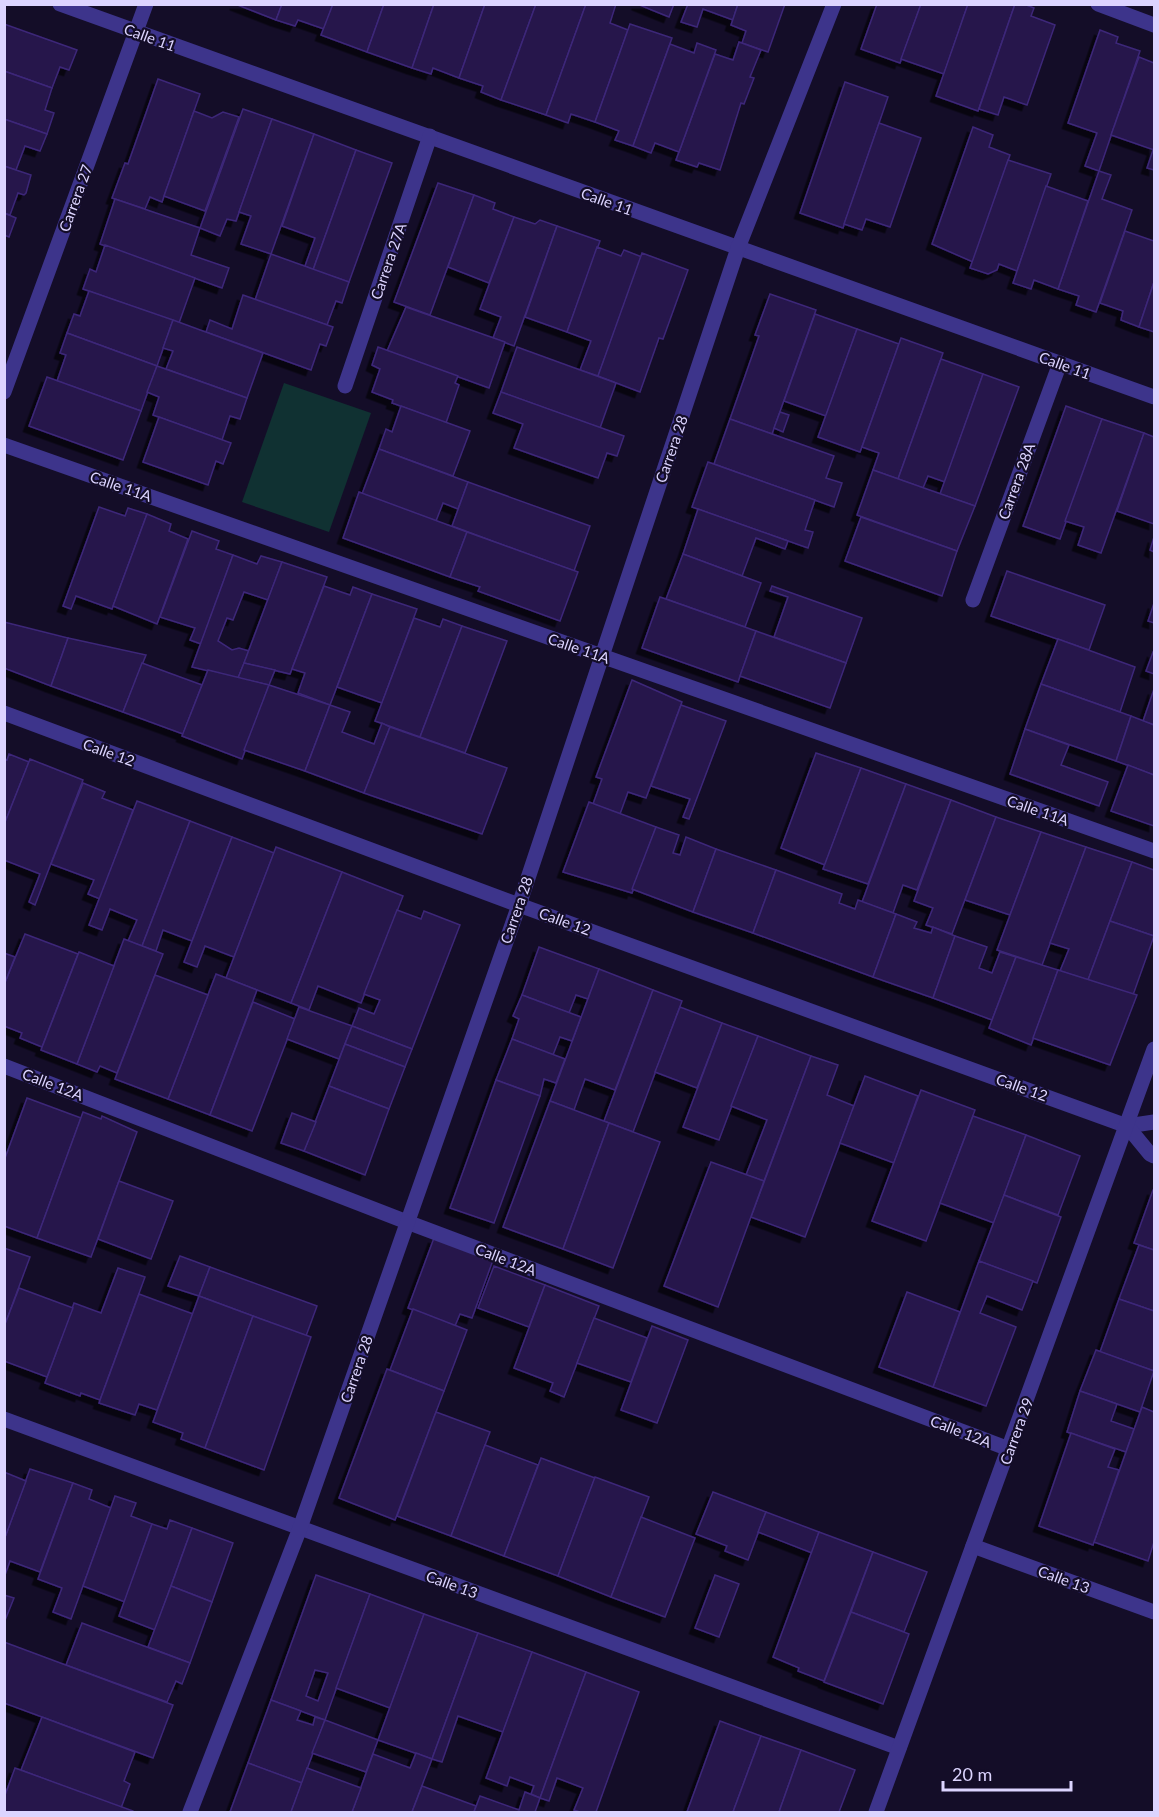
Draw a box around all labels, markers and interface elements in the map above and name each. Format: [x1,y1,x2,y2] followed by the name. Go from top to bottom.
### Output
[122,19,178,55] street label: Calle 11
[55,162,96,234] street label: Carrera 27
[579,183,635,219] street label: Calle 11
[366,219,410,302] street label: Carrera 27A
[1037,347,1093,383] street label: Calle 11
[651,413,691,485] street label: Carrera 28
[994,439,1038,522] street label: Carrera 28A
[88,467,155,505] street label: Calle 11A
[546,629,613,667] street label: Calle 11A
[81,734,137,770] street label: Calle 12
[1005,791,1072,829] street label: Calle 11A
[496,874,536,946] street label: Carrera 28
[537,903,593,939] street label: Calle 12
[20,1064,87,1104] street label: Calle 12A
[994,1069,1050,1105] street label: Calle 12
[473,1239,540,1279] street label: Calle 12A
[336,1333,376,1405] street label: Carrera 28
[996,1395,1036,1467] street label: Carrera 29
[928,1411,995,1451] street label: Calle 12A
[1036,1561,1092,1597] street label: Calle 13
[424,1566,480,1602] street label: Calle 13
[943,1754,1070,1792] scale bar
[952,1763,992,1785] text: 20 m

